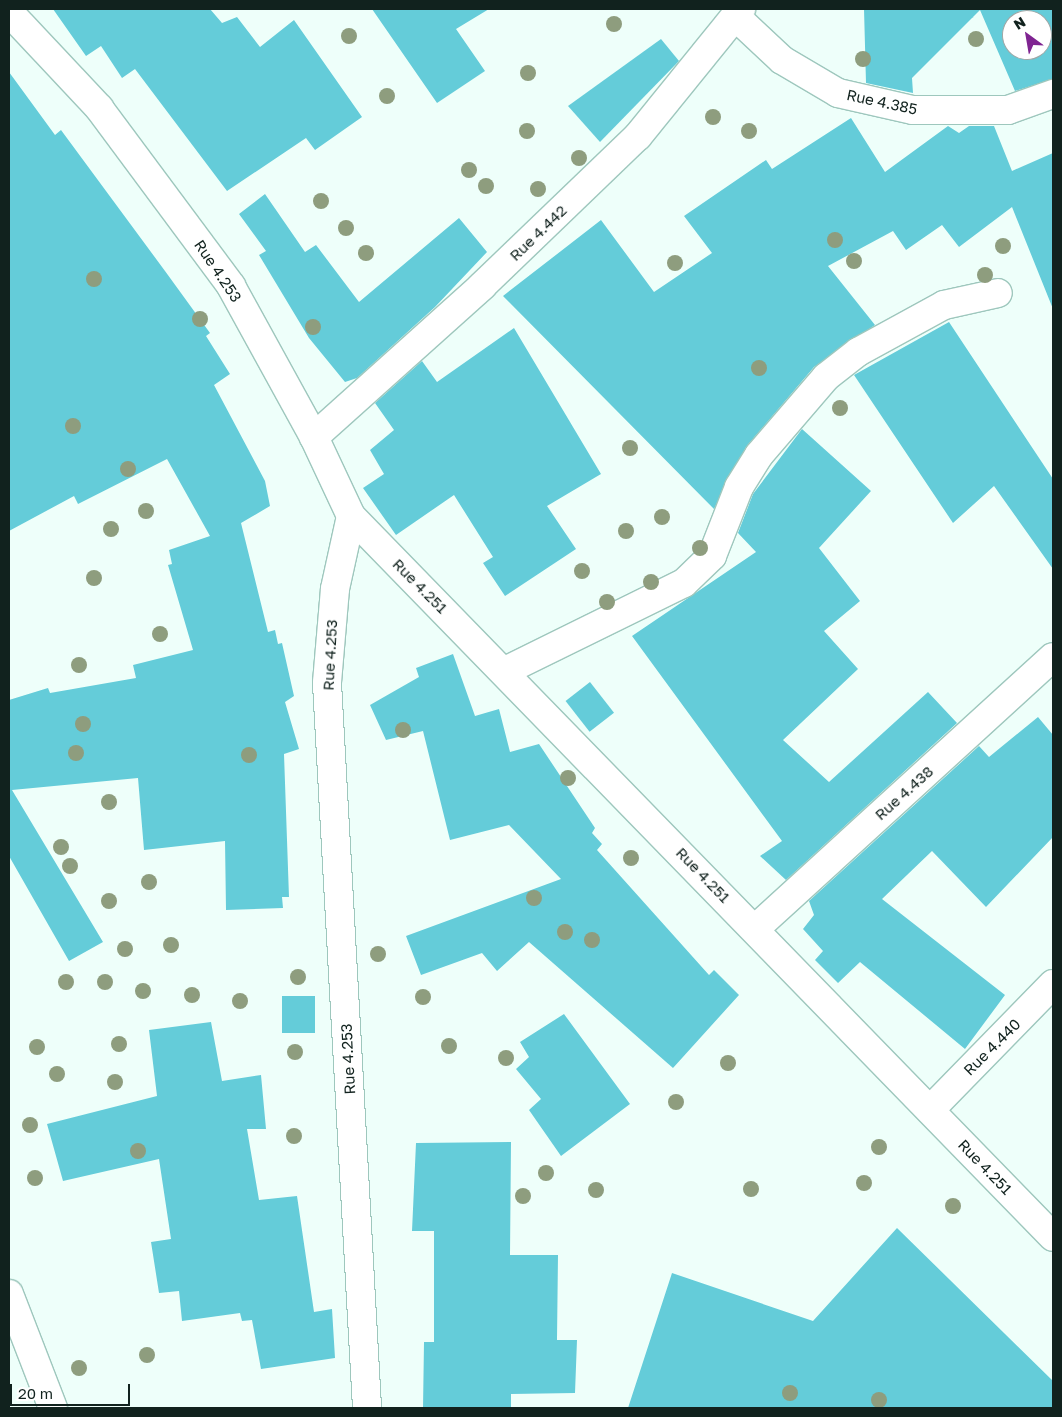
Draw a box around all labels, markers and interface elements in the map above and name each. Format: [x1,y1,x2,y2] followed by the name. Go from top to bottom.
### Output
[1002,10,1052,60] north arrow
[1010,13,1028,33] text: N
[845,86,919,118] street label: Rue 4.385
[506,201,570,265] street label: Rue 4.442
[191,236,245,306] street label: Rue 4.253
[389,555,451,617] street label: Rue 4.251
[319,619,341,691] street label: Rue 4.253
[871,762,937,824] street label: Rue 4.438
[672,844,734,906] street label: Rue 4.251
[960,1015,1024,1079] street label: Rue 4.440
[337,1023,359,1095] street label: Rue 4.253
[954,1136,1016,1198] street label: Rue 4.251
[12,1374,132,1406] scale bar
[18,1384,53,1402] text: 20 m

